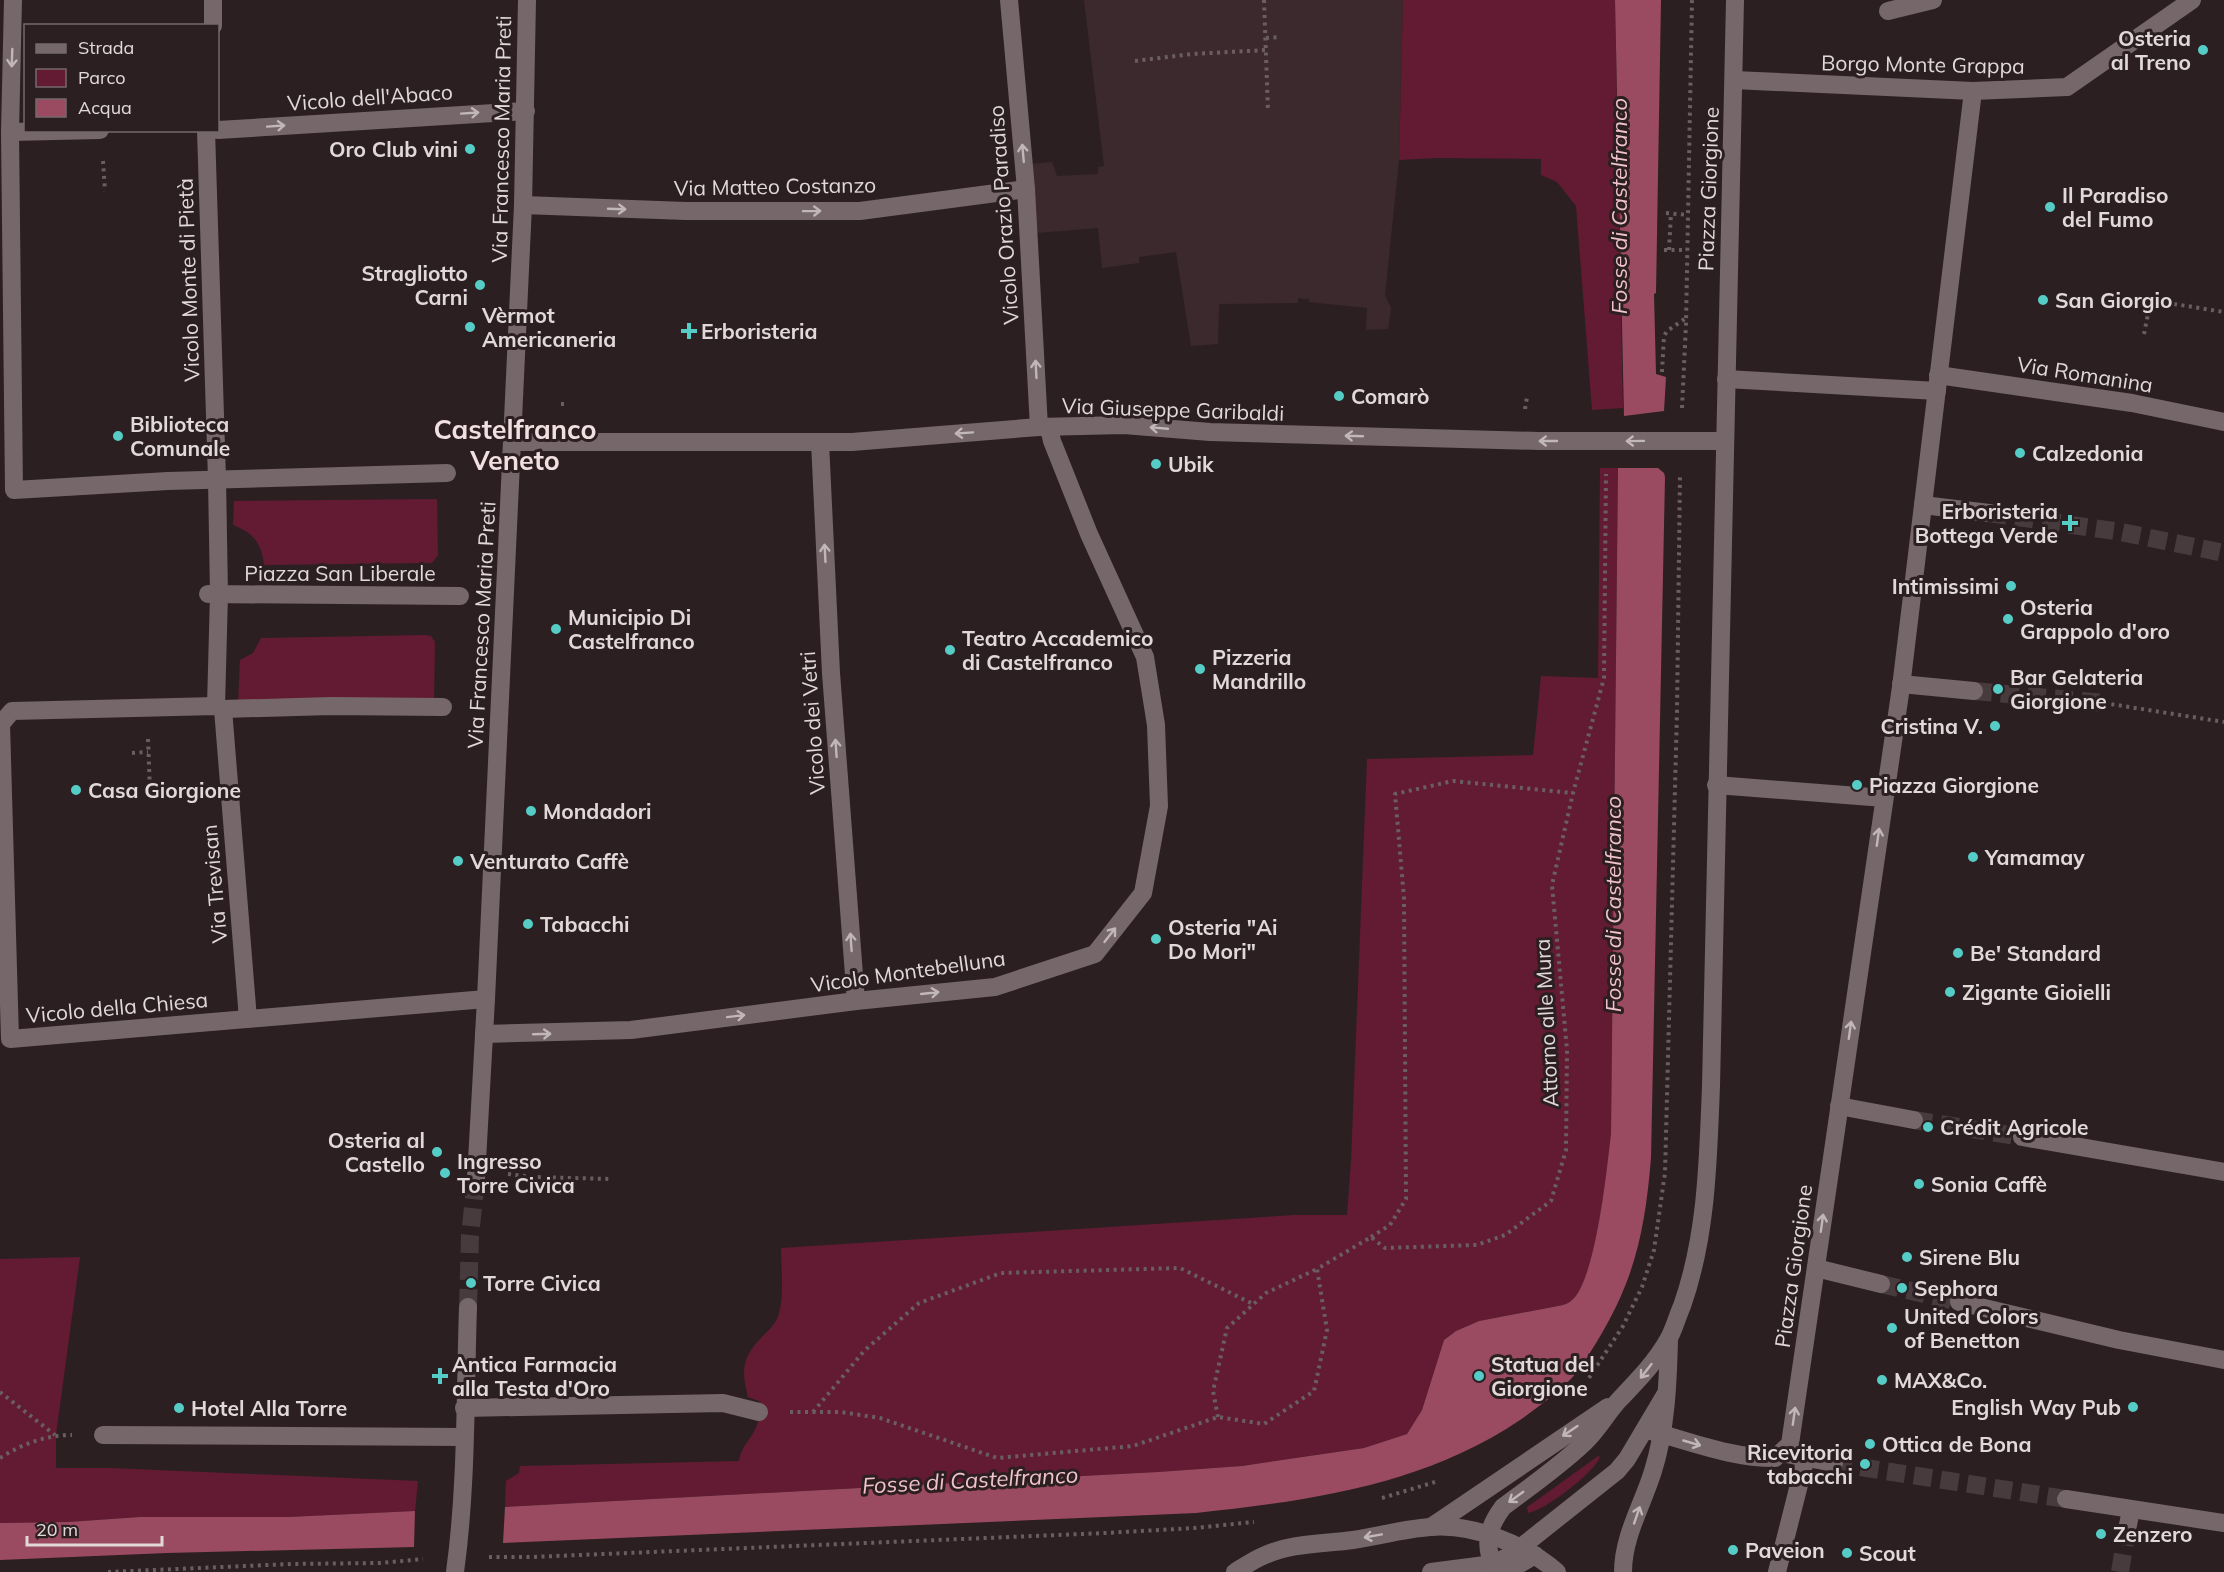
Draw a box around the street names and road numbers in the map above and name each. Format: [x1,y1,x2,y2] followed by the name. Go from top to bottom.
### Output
[486,15,516,263] street label: Via Francesco Maria Preti
[1821,49,2025,79] street label: Borgo Monte Grappa
[286,78,454,116] street label: Vicolo dell'Abaco
[982,104,1024,326] street label: Vicolo Orazio Paradiso
[1692,106,1724,272] street label: Piazza Giorgione
[674,171,876,201] street label: Via Matteo Costanzo
[171,178,205,382] street label: Vicolo Monte di Pietà
[2015,350,2155,398] street label: Via Romanina
[1061,392,1285,426] street label: Via Giuseppe Garibaldi
[462,501,500,749] street label: Via Francesco Maria Preti
[244,560,436,586] street label: Piazza San Liberale
[794,650,830,796] street label: Vicolo dei Vetri
[196,824,232,944] street label: Via Trevisan
[1529,938,1563,1108] street label: Attorno alle Mura
[809,944,1007,998] street label: Vicolo Montebelluna
[25,986,209,1028] street label: Vicolo della Chiesa
[1769,1183,1817,1349] street label: Piazza Giorgione

